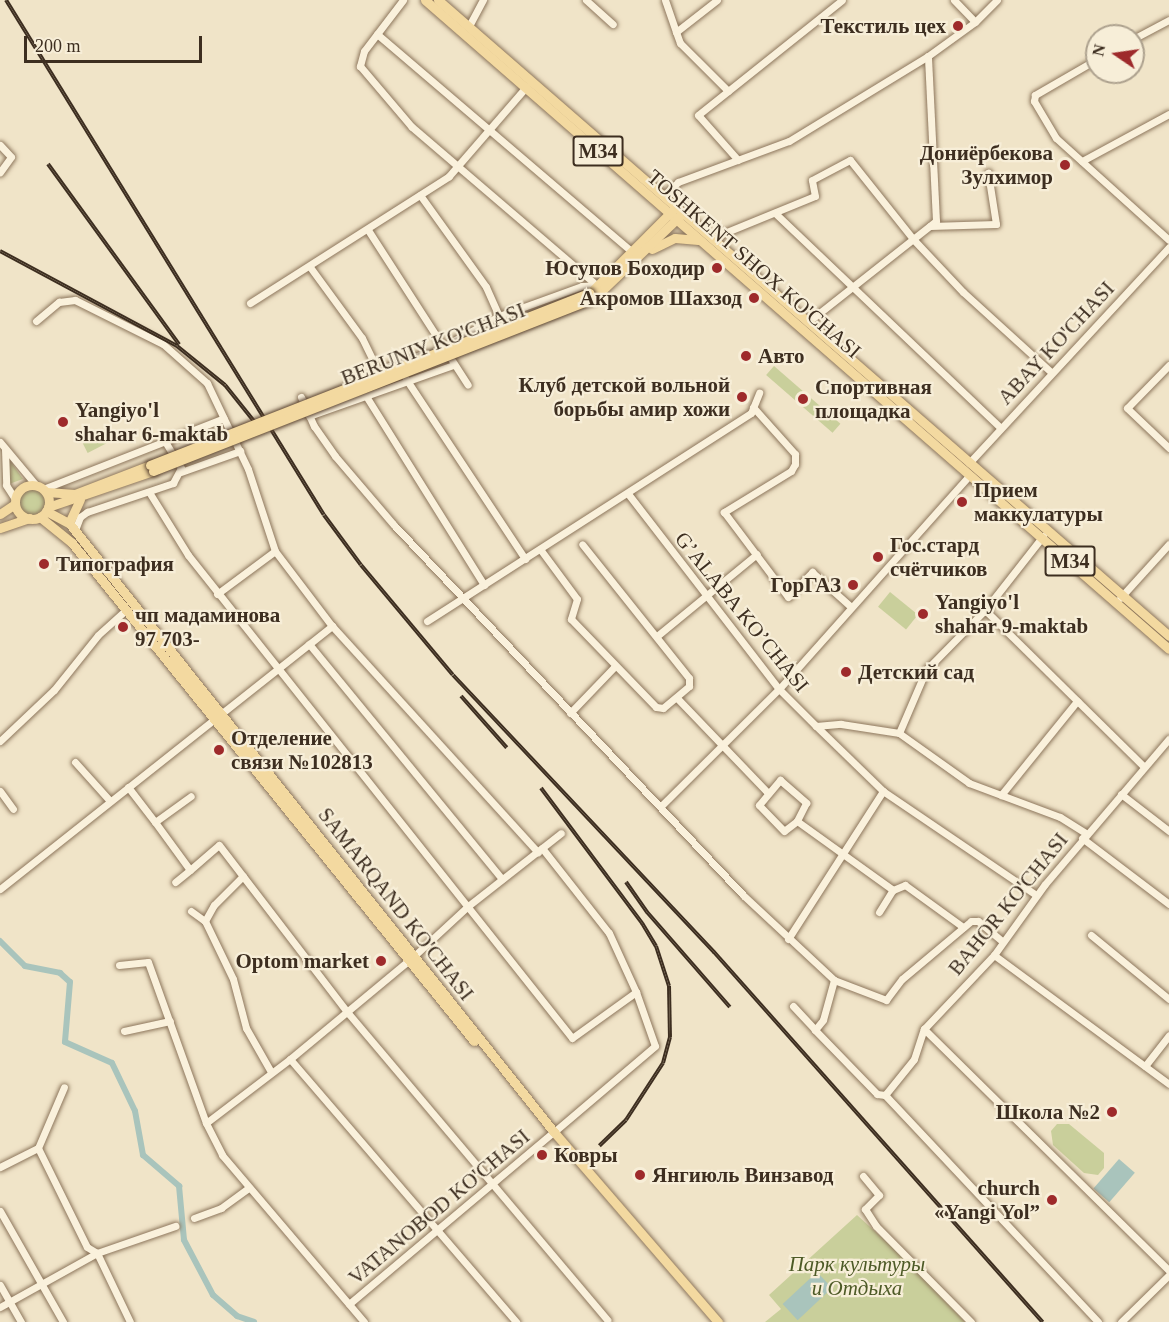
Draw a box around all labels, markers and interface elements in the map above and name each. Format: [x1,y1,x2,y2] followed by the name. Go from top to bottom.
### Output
[821,13,946,39] place label: Текстиль цех
[951,19,965,33] marker: Текстиль цех
[27,24,206,62] scale bar
[1085,24,1145,84] north arrow
[35,36,81,56] text: 200 m
[1089,43,1109,58] text: N
[572,134,624,168] road number: M34
[920,140,1053,190] place label: Дониёрбекова Зулхимор
[1058,158,1072,172] marker: Дониёрбекова Зулхимор
[642,164,866,364] street label: TOSHKENT SHOX KO'CHASI
[545,255,705,281] place label: Юсупов Боходир
[710,261,724,275] marker: Юсупов Боходир
[992,276,1120,410] street label: ABAY KO'CHASI
[580,285,742,311] place label: Акромов Шахзод
[747,291,761,305] marker: Акромов Шахзод
[337,297,529,391] street label: BERUNIY KO'CHASI
[758,343,805,369] place label: Авто
[739,349,753,363] marker: Авто
[519,372,730,422] place label: Клуб детской вольной борьбы амир хожи
[815,374,932,424] place label: Спортивная площадка
[735,390,749,404] marker: Клуб детской вольной борьбы амир хожи
[796,392,810,406] marker: Спортивная площадка
[75,397,228,447] place label: Yangiyo'l shahar 6-maktab
[56,415,70,429] marker: Yangiyo'l shahar 6-maktab
[974,477,1103,527] place label: Прием маккулатуры
[955,495,969,509] marker: Прием маккулатуры
[669,526,815,698] street label: G’ALABA KO’CHASI
[890,532,987,582] place label: Гос.стард счётчиков
[1044,544,1096,578] road number: M34
[871,550,885,564] marker: Гос.стард счётчиков
[56,551,174,577] place label: Типография
[37,557,51,571] marker: Типография
[771,572,841,598] place label: ГорГАЗ
[846,578,860,592] marker: ГорГАЗ
[935,589,1088,639] place label: Yangiyo'l shahar 9-maktab
[135,602,280,652] place label: чп мадаминова 97 703-
[916,607,930,621] marker: Yangiyo'l shahar 9-maktab
[116,620,130,634] marker: чп мадаминова 97 703-
[858,659,974,685] place label: Детский сад
[839,665,853,679] marker: Детский сад
[231,725,373,775] place label: Отделение связи №102813
[212,743,226,757] marker: Отделение связи №102813
[313,803,479,1005] street label: SAMARQAND KO'CHASI
[943,828,1073,980] street label: BAHOR KO'CHASI
[235,948,369,974] place label: Optom market
[374,954,388,968] marker: Optom market
[996,1099,1100,1125] place label: Школа №2
[1105,1105,1119,1119] marker: Школа №2
[343,1124,535,1290] street label: VATANOBOD KO'CHASI
[554,1142,618,1168] place label: Ковры
[535,1148,549,1162] marker: Ковры
[652,1162,833,1188] place label: Янгиюль Винзавод
[633,1168,647,1182] marker: Янгиюль Винзавод
[933,1175,1040,1225] place label: church «Yangi Yol”
[1045,1193,1059,1207] marker: church «Yangi Yol”
[789,1251,925,1301] park label: Парк культуры и Отдыха

